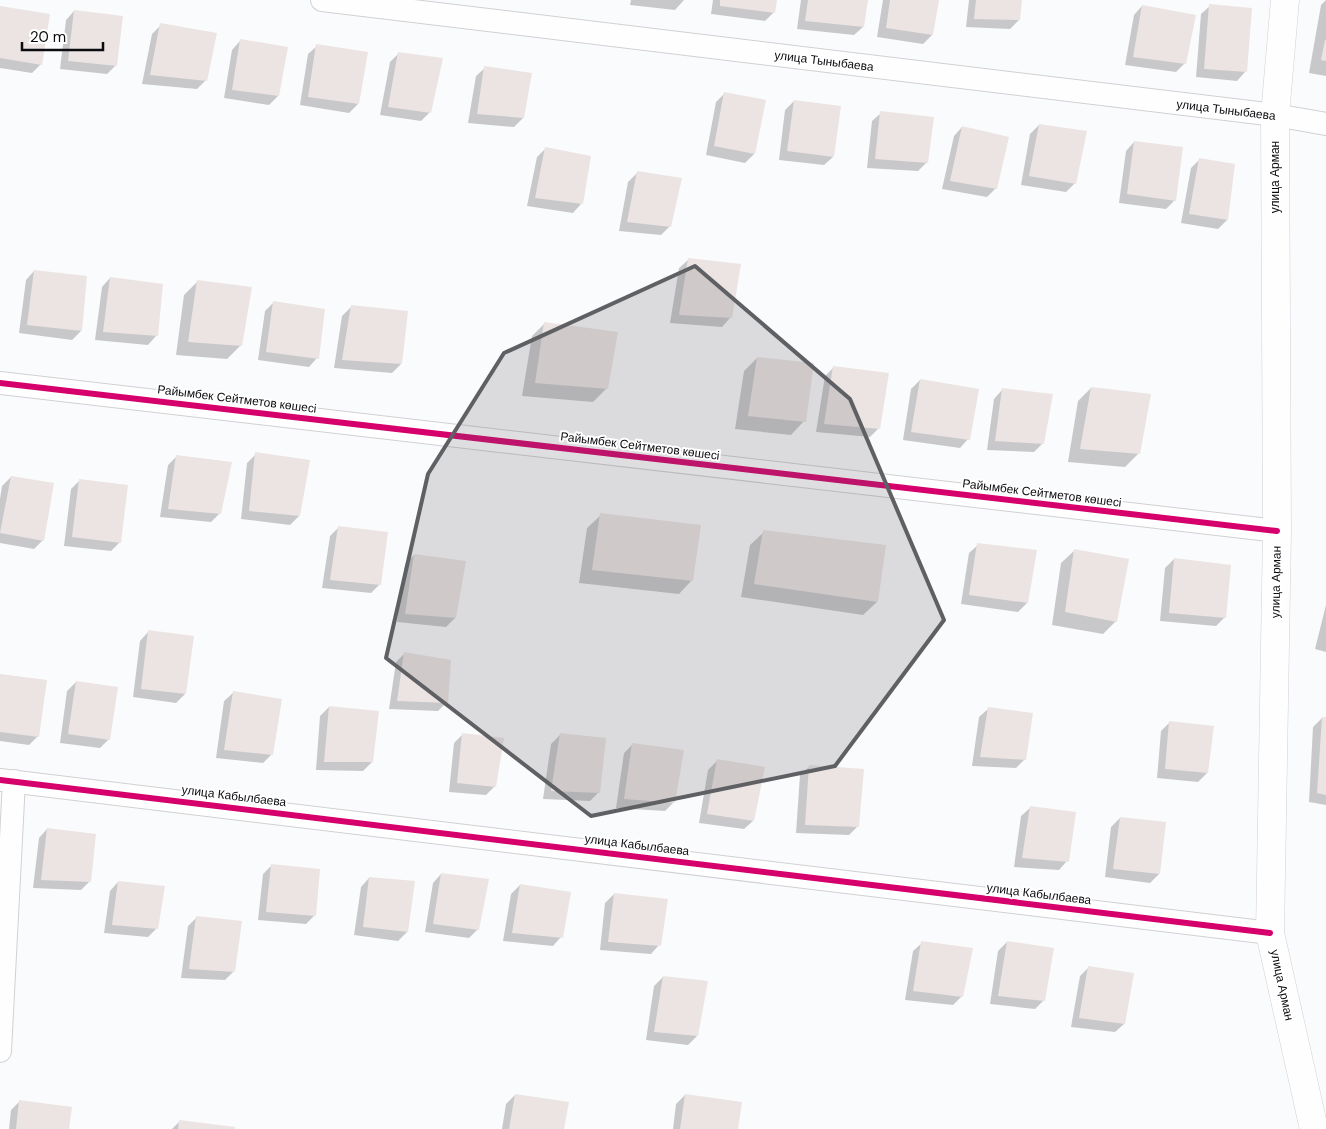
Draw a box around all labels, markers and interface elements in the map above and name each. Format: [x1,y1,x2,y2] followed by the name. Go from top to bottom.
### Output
[22,20,104,52] scale bar
[30,27,66,47] text: 20 m
[774,47,875,75] street label: улица Тыныбаева
[1176,96,1277,124] street label: улица Тыныбаева
[1267,141,1283,213] street label: улица Арман
[157,381,317,417] street label: Райымбек Сейтметов көшесі
[560,428,720,464] street label: Райымбек Сейтметов көшесі
[962,475,1122,511] street label: Райымбек Сейтметов көшесі
[1267,546,1285,618] street label: улица Арман
[181,782,288,810] street label: улица Кабылбаева
[584,831,691,859] street label: улица Кабылбаева
[986,880,1093,908] street label: улица Кабылбаева
[1267,948,1297,1022] street label: улица Арман

